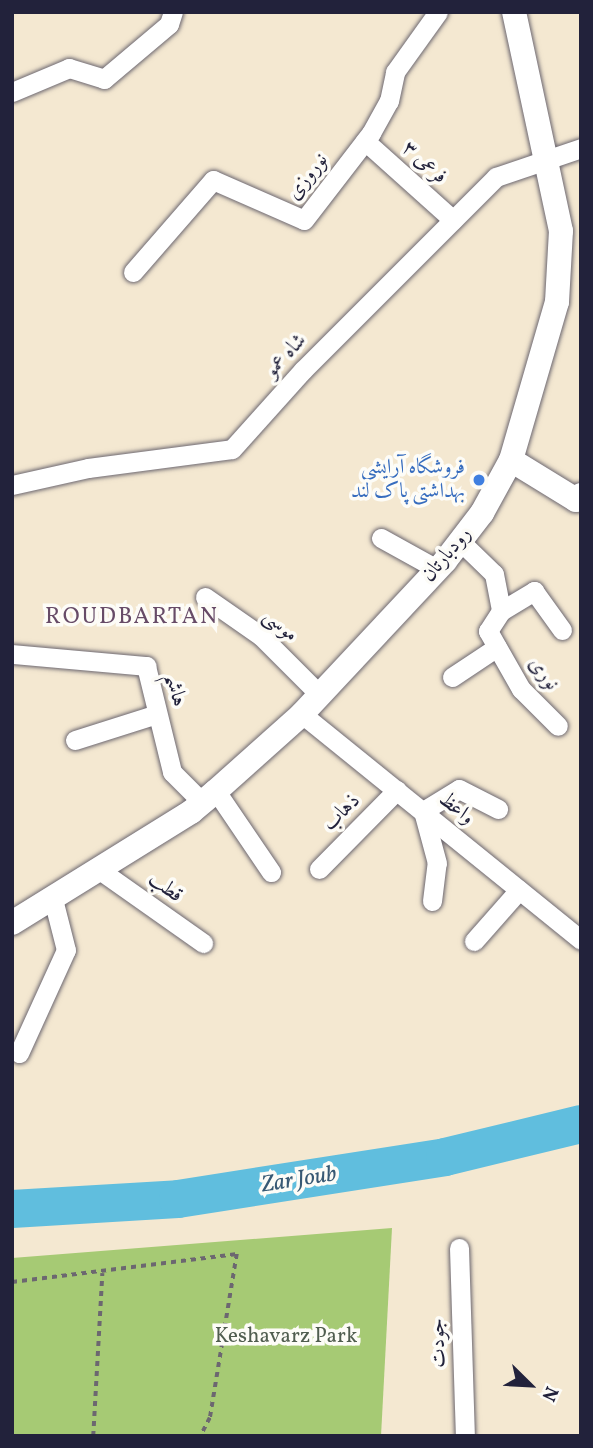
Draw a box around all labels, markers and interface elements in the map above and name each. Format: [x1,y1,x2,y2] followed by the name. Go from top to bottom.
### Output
[396,136,452,190] street label: فرعی ۳
[282,149,334,205] street label: نوروزی
[259,329,313,383] street label: شاه عمو
[351,455,465,505] place label: فروشگاه آرایشی بهداشتی پاک لند
[471,472,487,488] marker: فروشگاه آرایشی بهداشتی پاک لند
[417,522,477,588] street label: رودبارتان
[46,603,218,631] district label: ROUDBARTAN
[257,604,303,648] street label: موسی
[522,652,564,696] street label: نوری
[159,671,191,709] street label: هاشم
[433,787,479,831] street label: واعظ
[318,789,366,837] street label: ذهاب
[143,867,187,909] street label: قطب
[260,1160,338,1200] water label: Zar Joub
[426,1318,452,1368] street label: جودت
[215,1324,357,1350] park label: Keshavarz Park
[495,1350,565,1420] north arrow
[535,1382,564,1405] text: N

